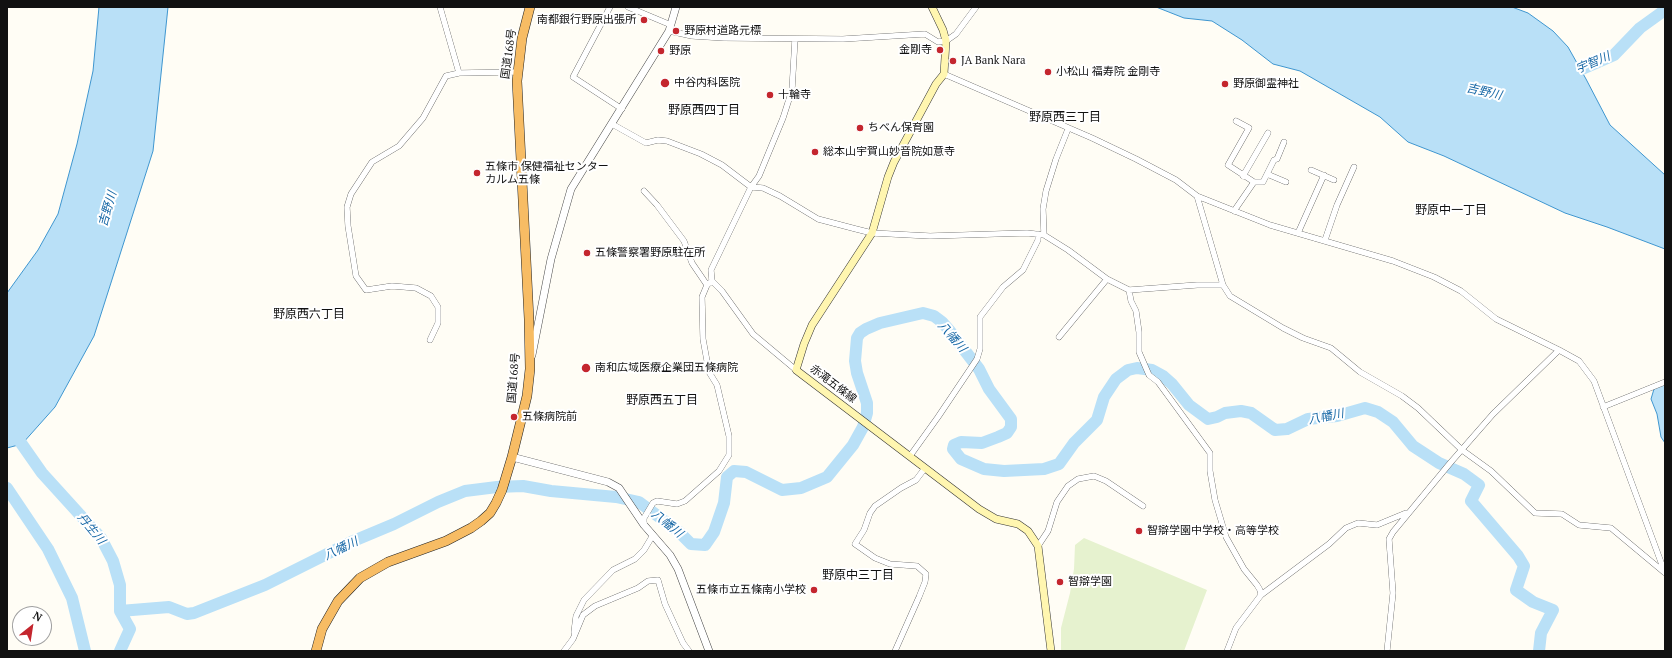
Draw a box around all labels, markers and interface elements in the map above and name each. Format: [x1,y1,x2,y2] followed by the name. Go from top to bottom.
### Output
[537,13,636,27] place label: 南都銀行野原出張所
[639,15,649,25] marker: 南都銀行野原出張所
[684,24,761,38] place label: 野原村道路元標
[671,26,681,36] marker: 野原村道路元標
[499,28,519,80] street label: 国道168号
[899,43,932,57] place label: 金剛寺
[669,44,691,58] place label: 野原
[935,45,945,55] marker: 金剛寺
[656,46,666,56] marker: 野原
[1574,49,1612,77] water label: 宇智川
[961,54,1026,68] place label: JA Bank Nara
[948,56,958,66] marker: JA Bank Nara
[1056,65,1160,79] place label: 小松山 福寿院 金剛寺
[1043,67,1053,77] marker: 小松山 福寿院 金剛寺
[674,76,740,90] place label: 中谷内科医院
[659,77,671,89] marker: 中谷内科医院
[1233,77,1299,91] place label: 野原御霊神社
[1220,79,1230,89] marker: 野原御霊神社
[1465,81,1503,103] water label: 吉野川
[778,88,811,102] place label: 十輪寺
[765,90,775,100] marker: 十輪寺
[668,104,740,118] district label: 野原西四丁目
[1029,111,1101,125] district label: 野原西三丁目
[868,121,934,135] place label: ちべん保育園
[855,123,865,133] marker: ちべん保育園
[823,145,955,159] place label: 総本山宇賀山妙音院如意寺
[810,147,820,157] marker: 総本山宇賀山妙音院如意寺
[485,160,609,186] place label: 五條市 保健福祉センター カルム五條
[472,168,482,178] marker: 五條市 保健福祉センター カルム五條
[96,190,120,228] water label: 吉野川
[1415,204,1487,218] district label: 野原中一丁目
[595,246,705,260] place label: 五條警察署野原駐在所
[582,248,592,258] marker: 五條警察署野原駐在所
[273,308,345,322] district label: 野原西六丁目
[935,319,969,355] water label: 八幡川
[505,352,523,404] street label: 国道168号
[595,361,738,375] place label: 南和広域医療企業団五條病院
[580,362,592,374] marker: 南和広域医療企業団五條病院
[807,362,859,406] street label: 赤滝五條線
[626,394,698,408] district label: 野原西五丁目
[1307,406,1345,428] water label: 八幡川
[522,410,577,424] place label: 五條病院前
[509,412,519,422] marker: 五條病院前
[648,507,686,541] water label: 八幡川
[74,510,108,548] water label: 丹生川
[1147,524,1279,538] place label: 智辯学園中学校・高等学校
[1134,526,1144,536] marker: 智辯学園中学校・高等学校
[322,535,360,563] water label: 八幡川
[822,569,894,583] district label: 野原中三丁目
[1068,575,1112,589] place label: 智辯学園
[1055,577,1065,587] marker: 智辯学園
[696,583,806,597] place label: 五條市立五條南小学校
[809,585,819,595] marker: 五條市立五條南小学校
[12,606,52,646] north arrow
[30,608,45,625] text: N

